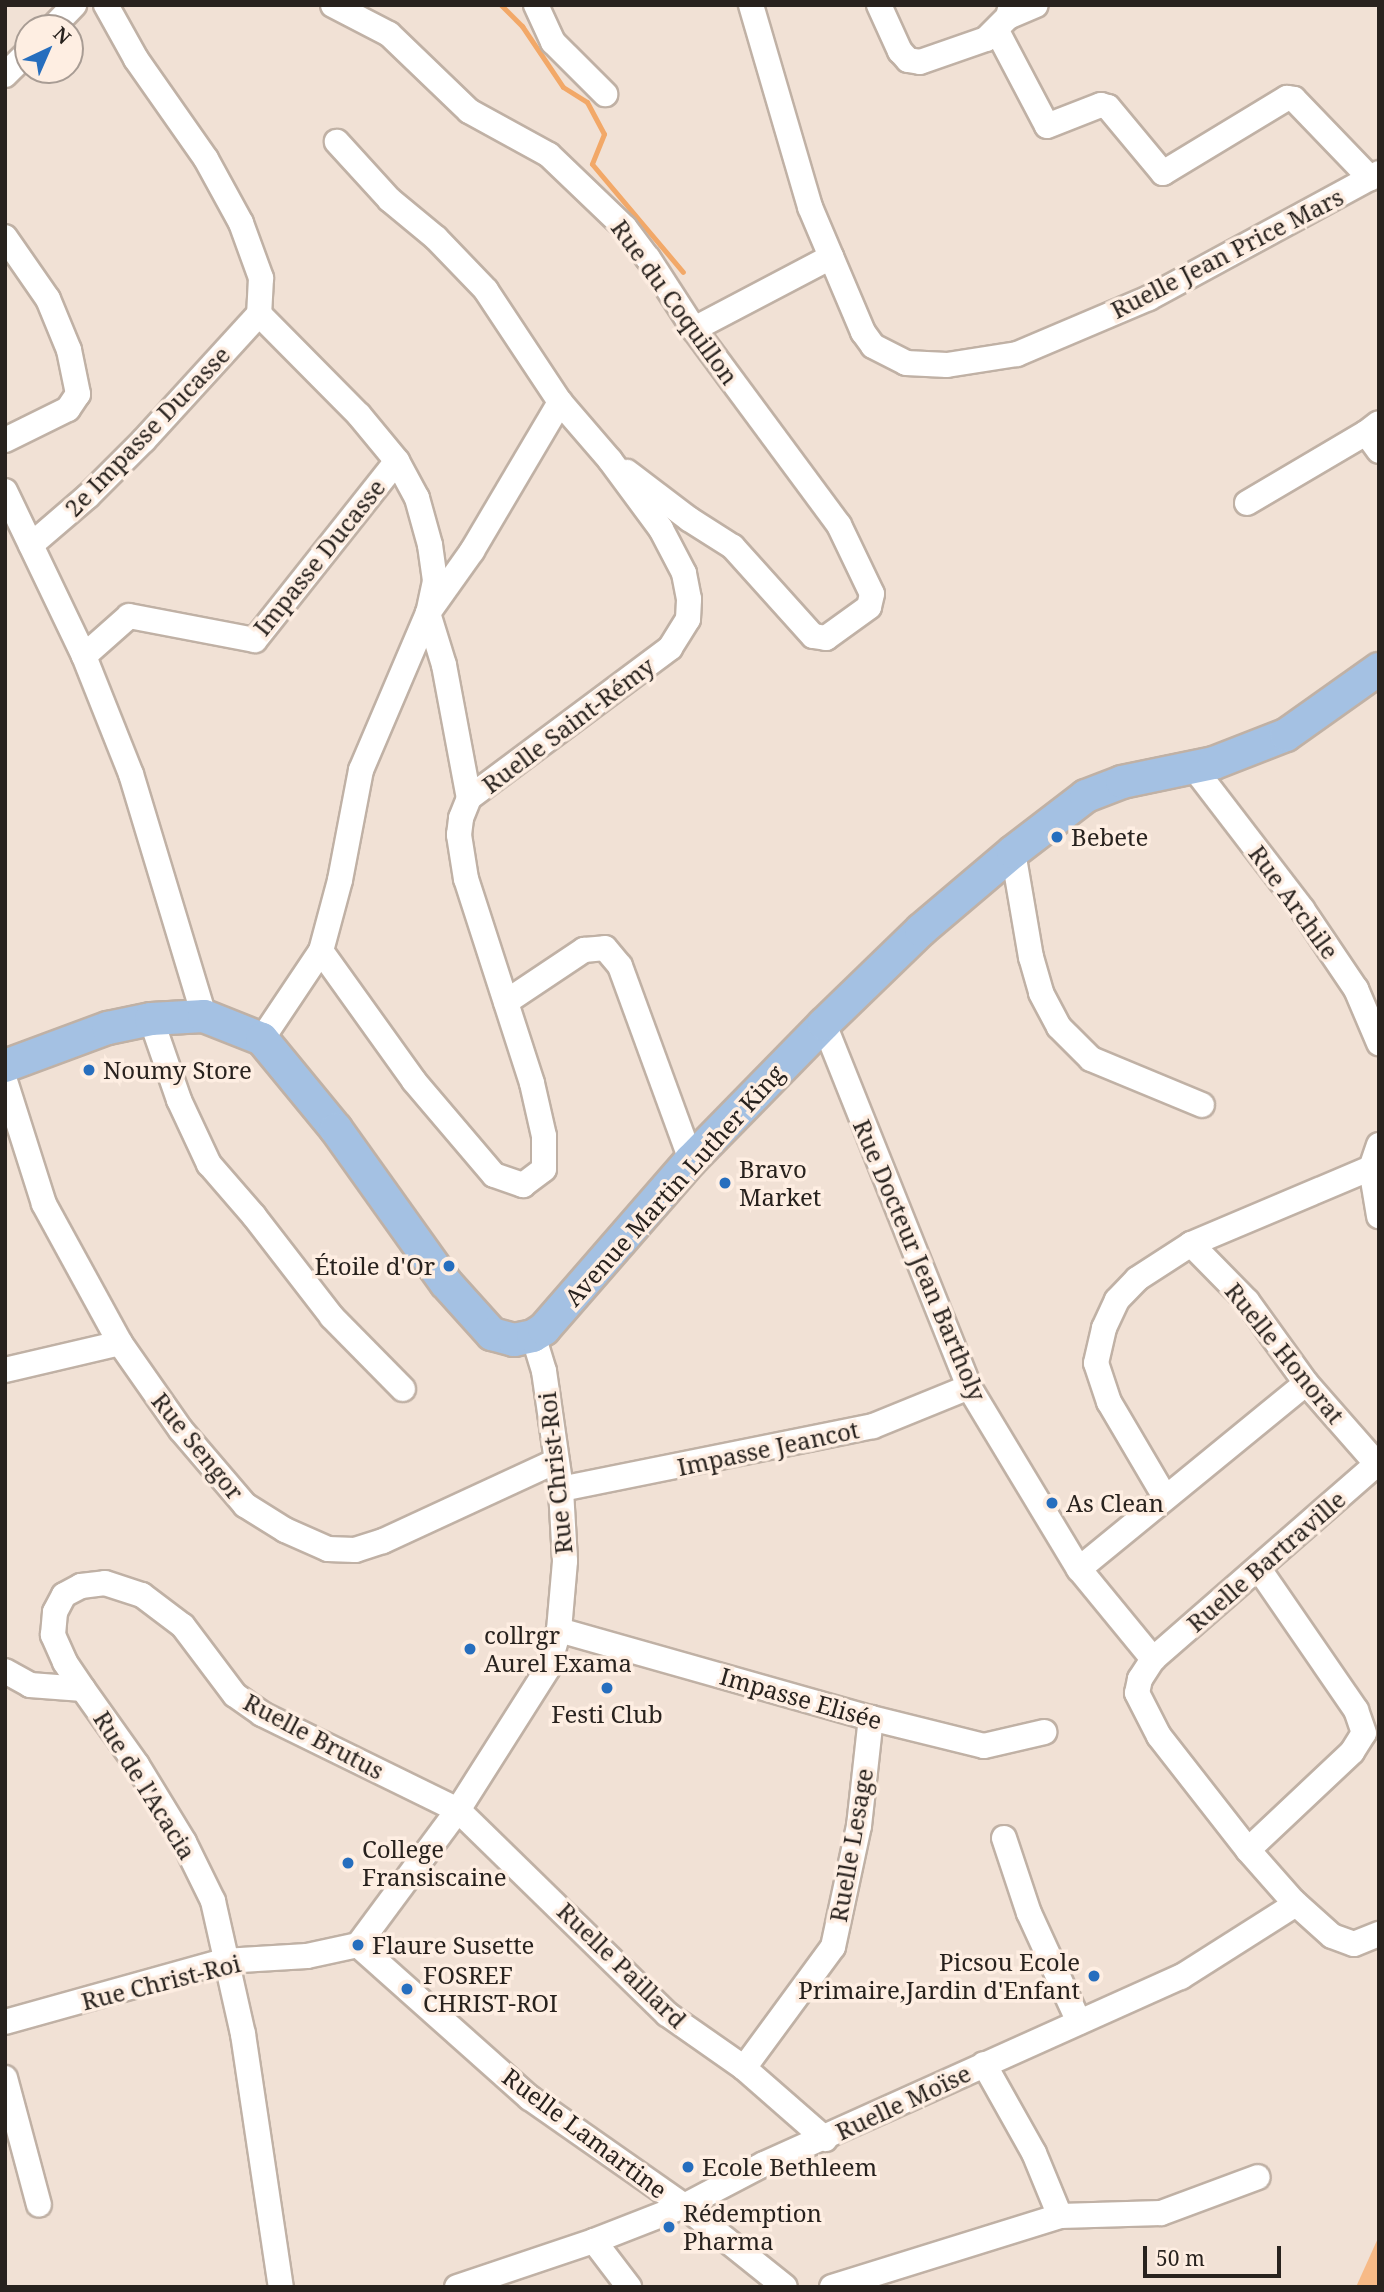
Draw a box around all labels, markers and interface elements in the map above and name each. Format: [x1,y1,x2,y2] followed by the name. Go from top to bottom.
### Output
[14,14,84,84] north arrow
[48,21,77,50] text: N
[1106,182,1348,324] street label: Ruelle Jean Price Mars
[606,214,744,390] street label: Rue du Coquillon
[58,340,236,522] street label: 2e Impasse Ducasse
[247,473,391,641] street label: Impasse Ducasse
[476,651,660,799] street label: Ruelle Saint-Rémy
[1071,823,1148,851] place label: Bebete
[1049,829,1065,845] marker: Bebete
[1243,840,1345,964] street label: Rue Archile
[103,1056,252,1084] place label: Noumy Store
[558,1059,790,1311] street label: Avenue Martin Luther King
[81,1062,97,1078] marker: Noumy Store
[848,1115,992,1405] street label: Rue Docteur Jean Bartholy
[739,1155,821,1211] place label: Bravo Market
[717,1175,733,1191] marker: Bravo Market
[314,1252,435,1280] place label: Étoile d'Or
[441,1258,457,1274] marker: Étoile d'Or
[1219,1277,1351,1429] street label: Ruelle Honorat
[146,1387,250,1505] street label: Rue Sengor
[532,1390,578,1556] street label: Rue Christ-Roi
[675,1415,861,1481] street label: Impasse Jeancot
[1181,1484,1351,1638] street label: Ruelle Bartraville
[1066,1489,1164,1517] place label: As Clean
[1044,1495,1060,1511] marker: As Clean
[484,1621,632,1677] place label: collrgr Aurel Exama
[462,1641,478,1657] marker: collrgr Aurel Exama
[717,1661,885,1735] street label: Impasse Elisée
[599,1680,615,1696] marker: Festi Club
[239,1687,389,1785] street label: Ruelle Brutus
[551,1700,663,1728] place label: Festi Club
[88,1706,202,1864] street label: Rue de l'Acacia
[823,1766,879,1924] street label: Ruelle Lesage
[362,1835,507,1891] place label: College Fransiscaine
[340,1855,356,1871] marker: College Fransiscaine
[552,1896,692,2034] street label: Ruelle Paillard
[372,1931,534,1959] place label: Flaure Susette
[350,1937,366,1953] marker: Flaure Susette
[78,1948,244,2016] street label: Rue Christ-Roi
[798,1948,1080,2004] place label: Picsou Ecole Primaire,Jardin d'Enfant
[423,1961,558,2017] place label: FOSREF CHRIST-ROI
[1086,1968,1102,1984] marker: Picsou Ecole Primaire,Jardin d'Enfant
[397,1979,417,1999] marker: FOSREF CHRIST-ROI
[831,2058,975,2146] street label: Ruelle Moïse
[497,2062,673,2204] street label: Ruelle Lamartine
[702,2153,877,2181] place label: Ecole Bethleem
[680,2159,696,2175] marker: Ecole Bethleem
[683,2199,822,2255] place label: Rédemption Pharma
[661,2219,677,2235] marker: Rédemption Pharma
[1146,2232,1284,2276] scale bar
[1156,2244,1205,2272] text: 50 m

